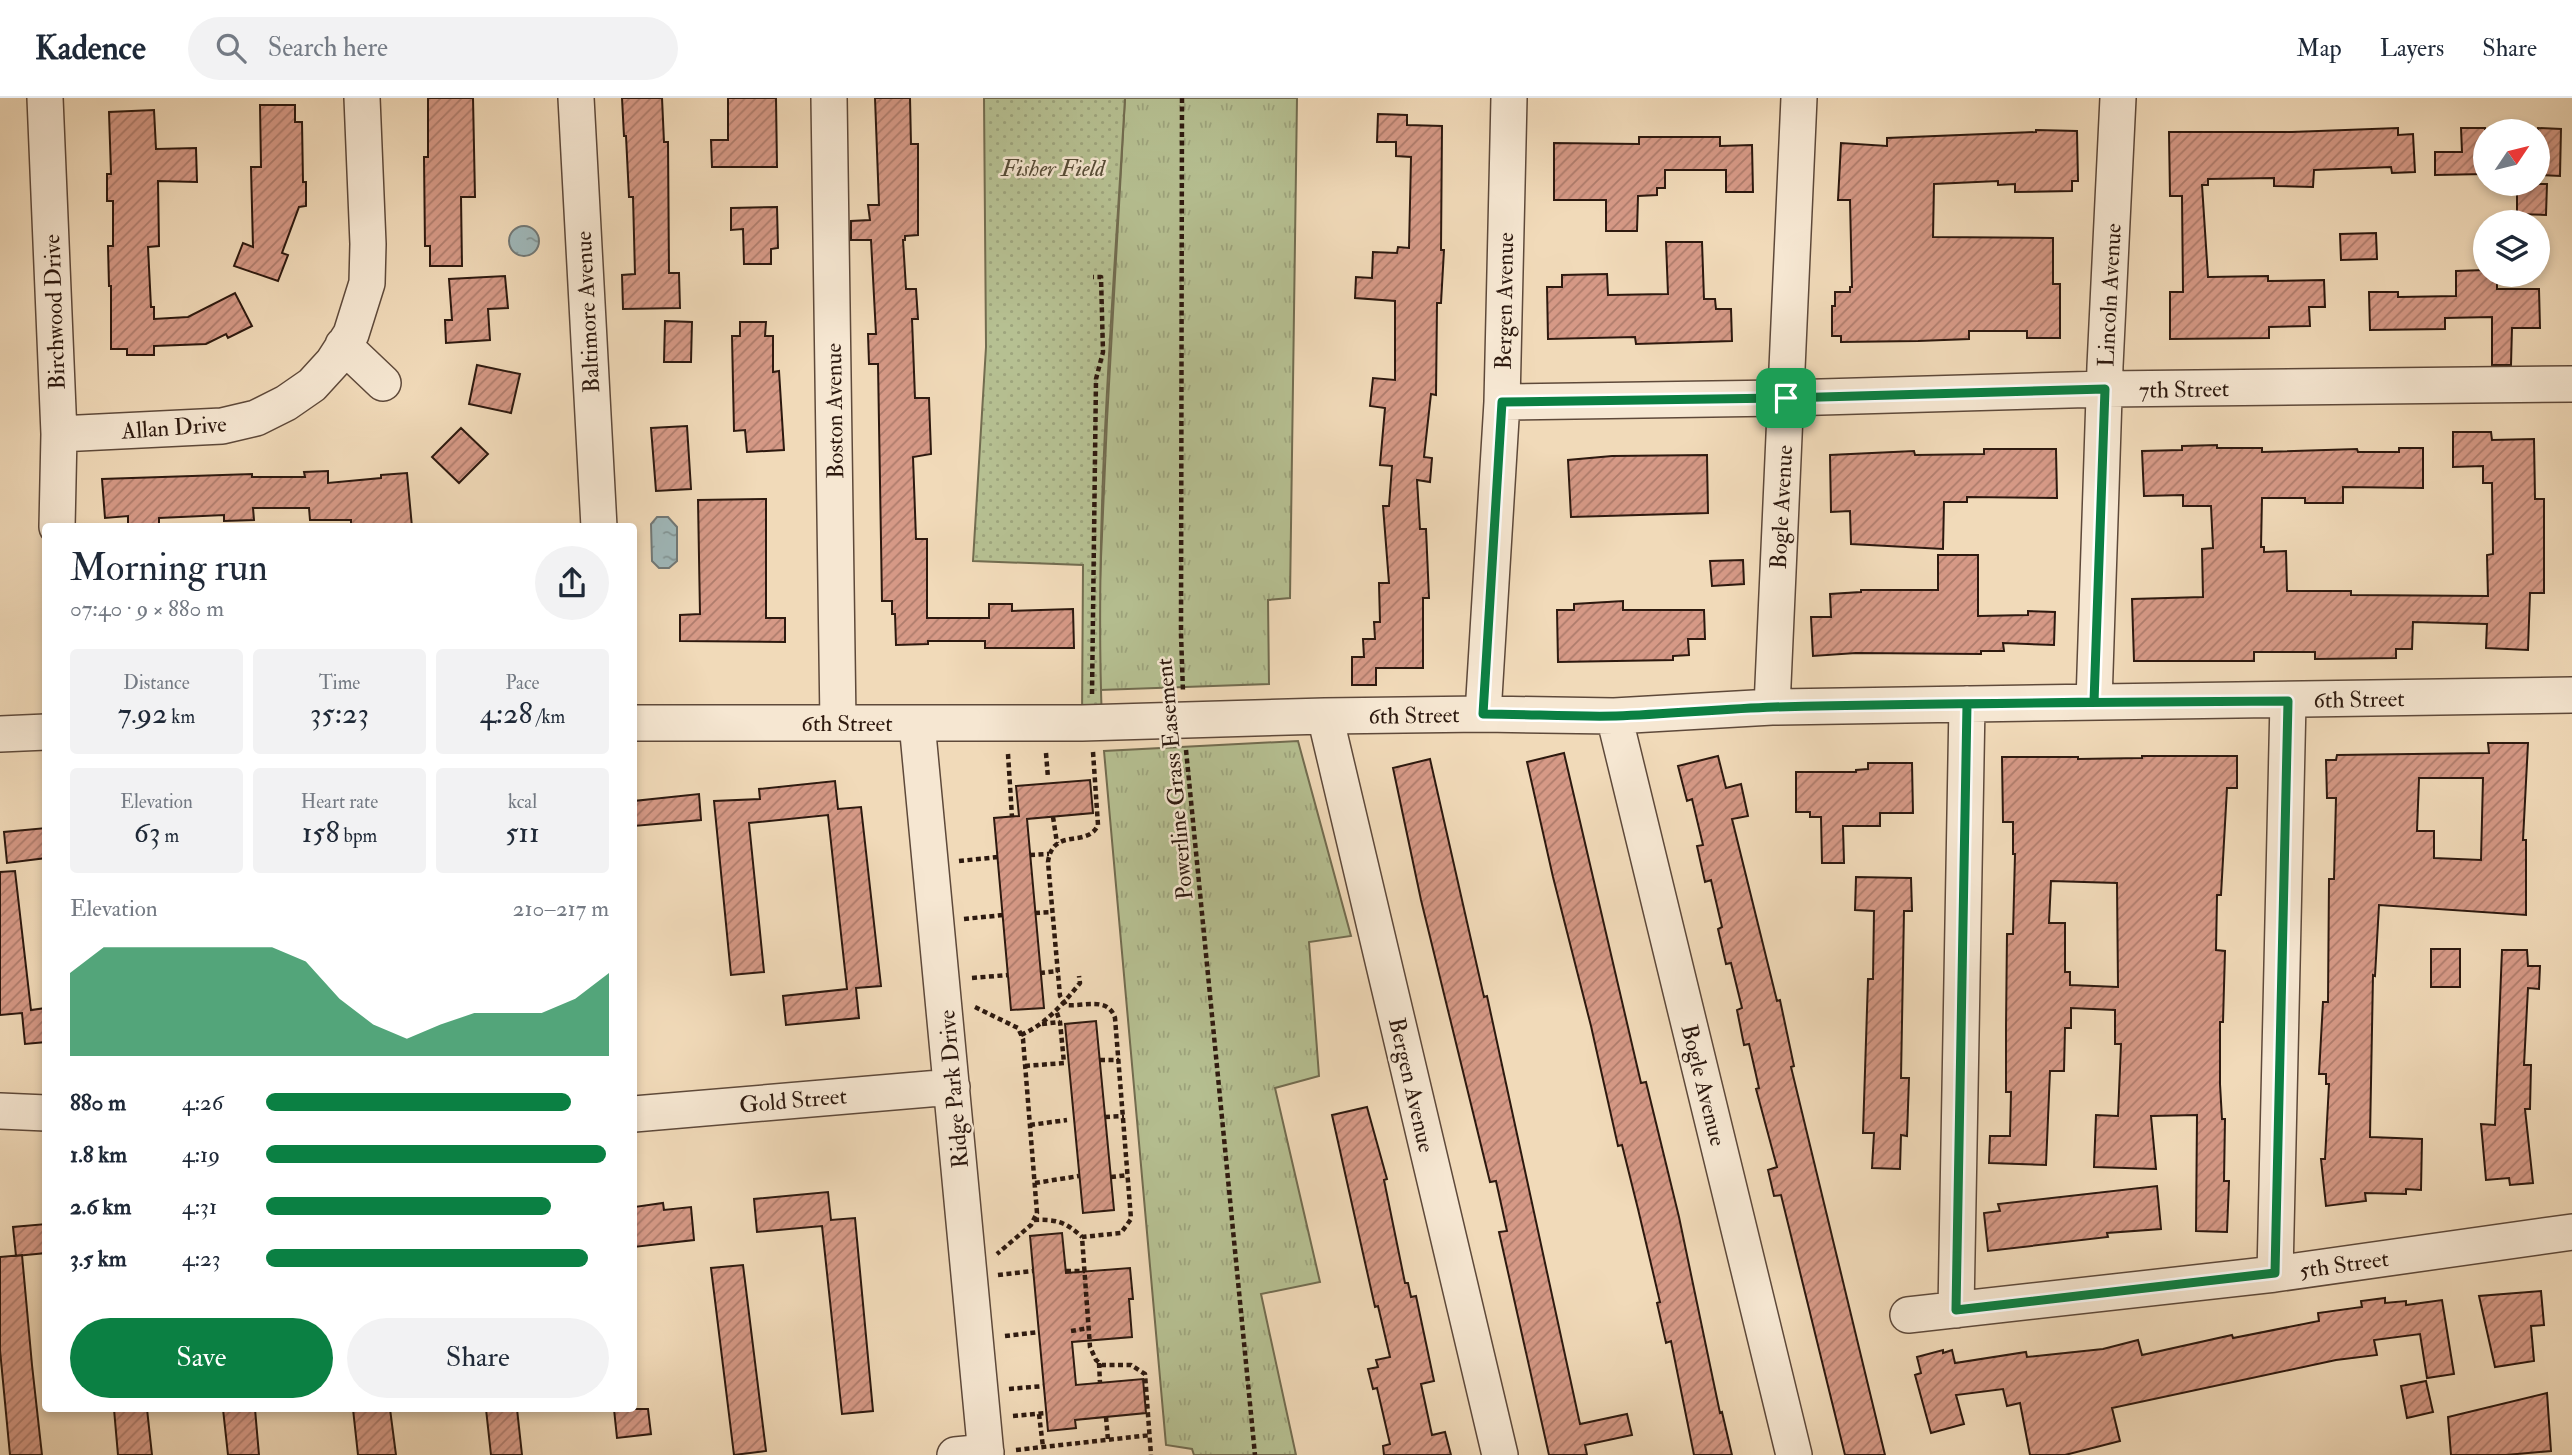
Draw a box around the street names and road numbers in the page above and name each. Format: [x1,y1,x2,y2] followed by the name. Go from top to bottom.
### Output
[2091,222,2128,368] street label: Lincoln Avenue
[569,230,606,394] street label: Baltimore Avenue
[1489,232,1520,370] street label: Bergen Avenue
[37,233,72,390] street label: Birchwood Drive
[819,342,850,479] street label: Boston Avenue
[2139,374,2229,405] street label: 7th Street
[120,409,228,446] street label: Allan Drive
[1764,444,1799,570] street label: Bogle Avenue
[1149,657,1199,901] street label: Powerline Grass Easement
[2313,684,2405,715] street label: 6th Street
[1368,700,1460,731] street label: 6th Street
[801,709,893,738] street label: 6th Street
[932,1008,975,1169] street label: Ridge Park Drive
[1382,1015,1441,1156] street label: Bergen Avenue
[1674,1021,1733,1149] street label: Bogle Avenue
[738,1081,848,1120] street label: Gold Street
[2298,1244,2391,1285] street label: 5th Street

